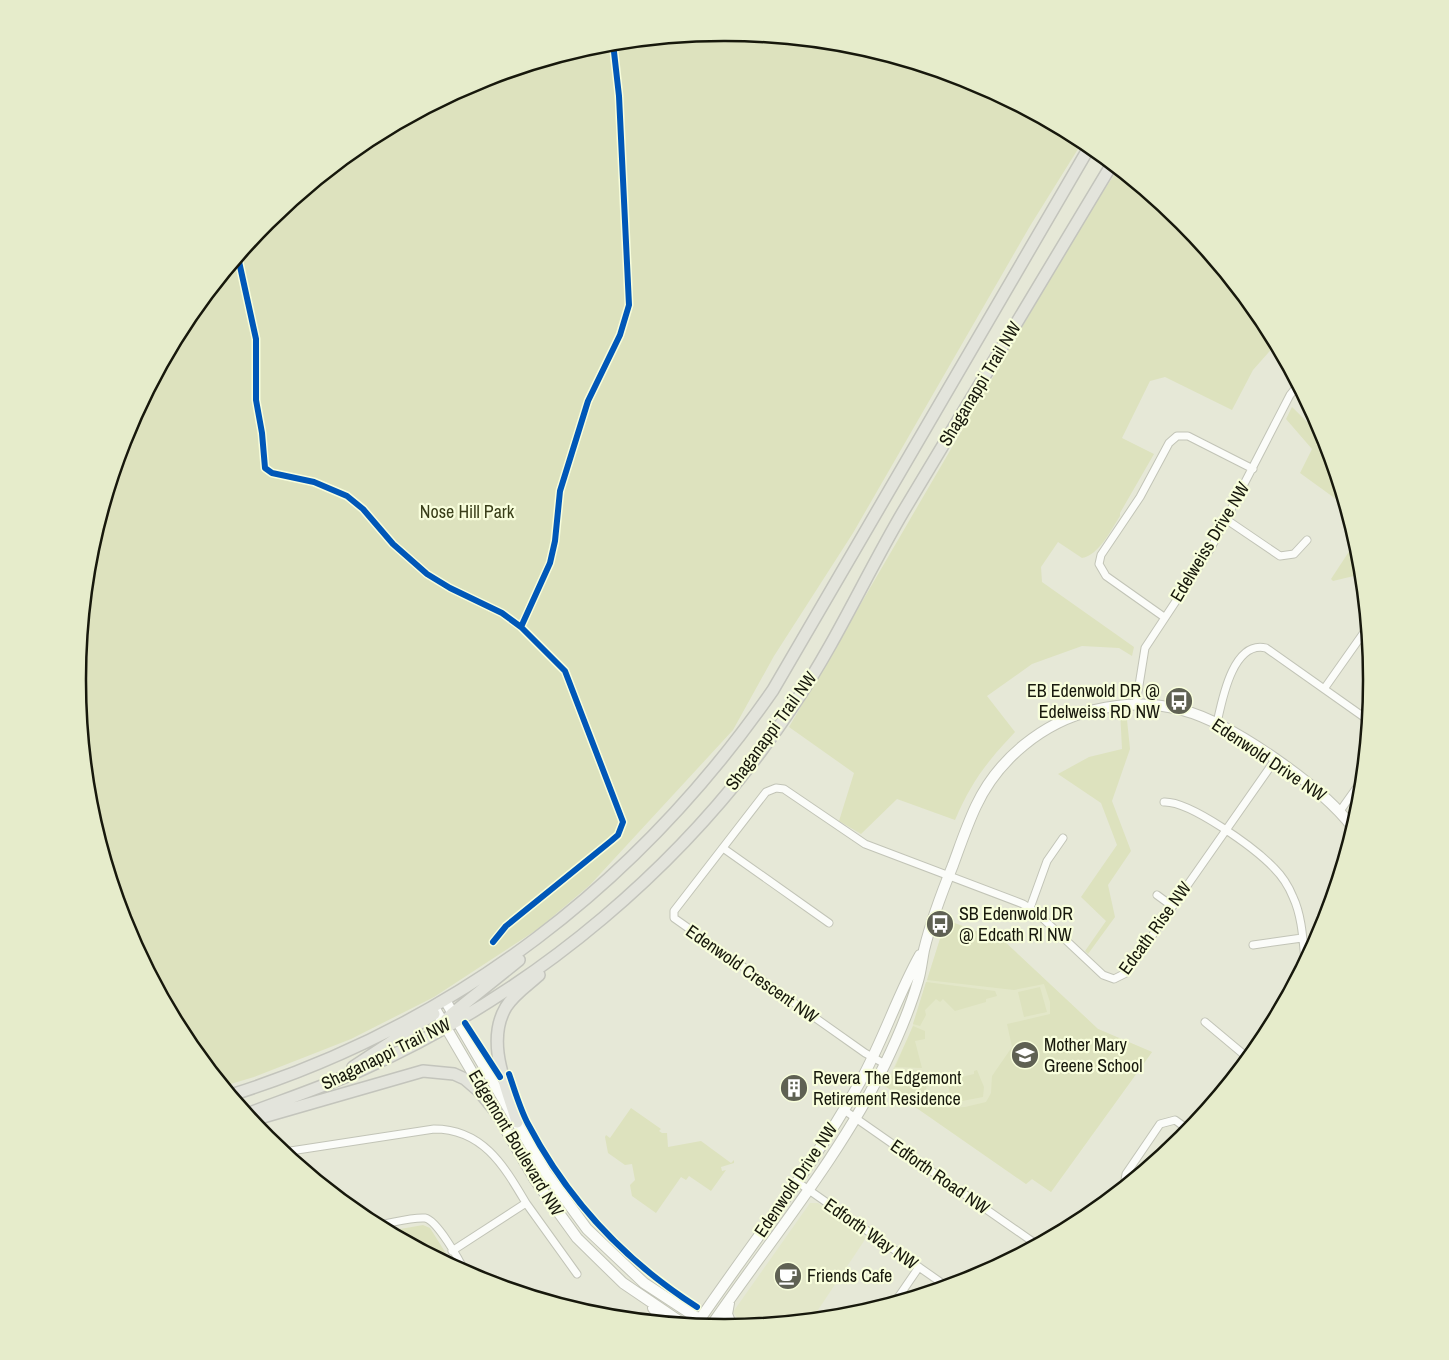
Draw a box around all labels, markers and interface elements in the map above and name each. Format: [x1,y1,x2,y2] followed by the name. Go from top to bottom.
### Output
[933,317,1027,451] street label: Shaganappi Trail NW
[1164,477,1255,606] street label: Edelweiss Drive NW
[420,499,515,524] park label: Nose Hill Park
[719,666,822,795] street label: Shaganappi Trail NW
[1027,678,1160,724] place label: EB Edenwold DR @ Edelweiss RD NW
[1164,686,1194,716] bus stop icon: EB Edenwold DR @ Edelweiss RD NW
[1207,712,1331,807] street label: Edenwold Drive NW
[1112,876,1197,979] street label: Edcath Rise NW
[959,901,1073,947] place label: SB Edenwold DR @ Edcath RI NW
[925,909,955,939] bus stop icon: SB Edenwold DR @ Edcath RI NW
[681,918,824,1029] street label: Edenwold Crescent NW
[317,1011,455,1096] street label: Shaganappi Trail NW
[1044,1032,1142,1078] place label: Mother Mary Greene School
[1010,1040,1040,1070] school or university icon: Mother Mary Greene School
[463,1065,570,1221] street label: Edgemont Boulevard NW
[813,1065,961,1111] place label: Revera The Edgemont Retirement Residence
[779,1073,809,1103] building icon: Revera The Edgemont Retirement Residence
[748,1118,843,1242] street label: Edenwold Drive NW
[886,1133,995,1220] street label: Edforth Road NW
[819,1192,923,1275] street label: Edforth Way NW
[773,1261,803,1291] cafe icon: Friends Cafe
[807,1263,892,1288] place label: Friends Cafe

